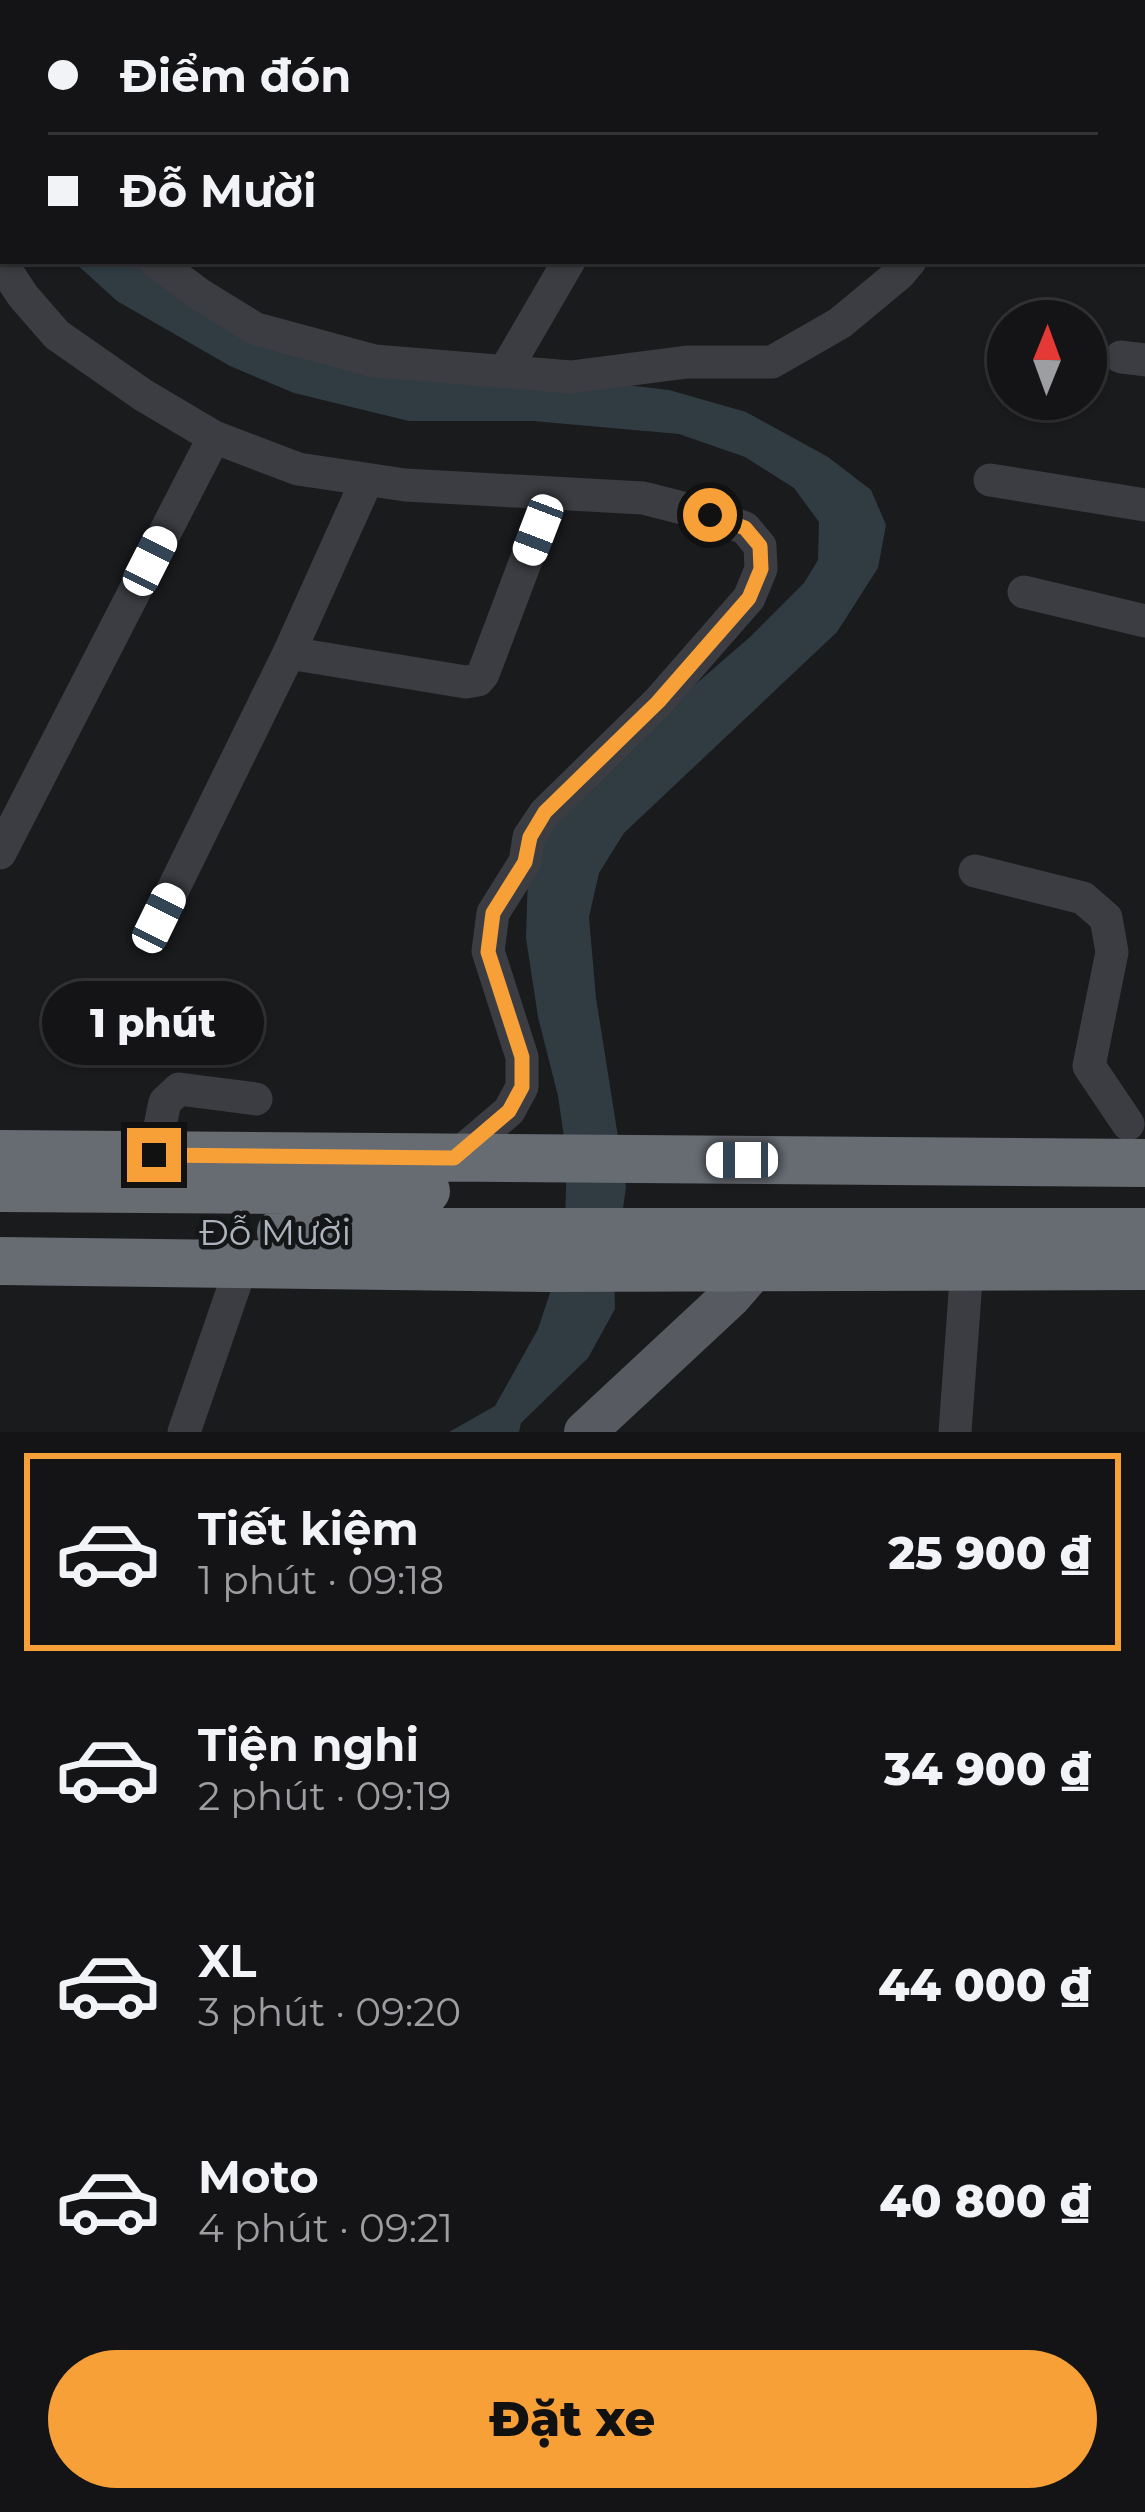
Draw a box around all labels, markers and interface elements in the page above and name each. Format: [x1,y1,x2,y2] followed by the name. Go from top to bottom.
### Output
[120,48,351,103] text: Điểm đón
[120,163,317,218] text: Đỗ Mười
[987,300,1107,420] north arrow
[987,300,1107,420] map controls
[683,488,737,542] route start
[508,490,568,570] car
[118,521,182,601] car
[127,878,191,958] car
[43,981,265,1065] callout: 1 phút
[90,999,216,1047] text: 1 phút
[127,1128,181,1182] route end
[706,1142,778,1178] car
[199,1210,351,1254] street label: Đỗ Mười
[54,1498,162,1606] icon: car
[198,1501,419,1556] text: Tiết kiệm
[888,1525,1091,1580] text: 25 900 ₫
[198,1556,444,1604] text: 1 phút · 09:18
[54,1714,162,1822] icon: car
[198,1717,419,1772] text: Tiện nghi
[884,1741,1091,1796] text: 34 900 ₫
[198,1772,451,1820] text: 2 phút · 09:19
[54,1930,162,2038] icon: car
[198,1933,256,1988] text: XL
[878,1957,1091,2012] text: 44 000 ₫
[198,1988,461,2036] text: 3 phút · 09:20
[54,2146,162,2254] icon: car
[198,2149,319,2204] text: Moto
[879,2173,1091,2228] text: 40 800 ₫
[198,2204,453,2252] text: 4 phút · 09:21
[48,2350,1097,2488] button: Đặt xe

